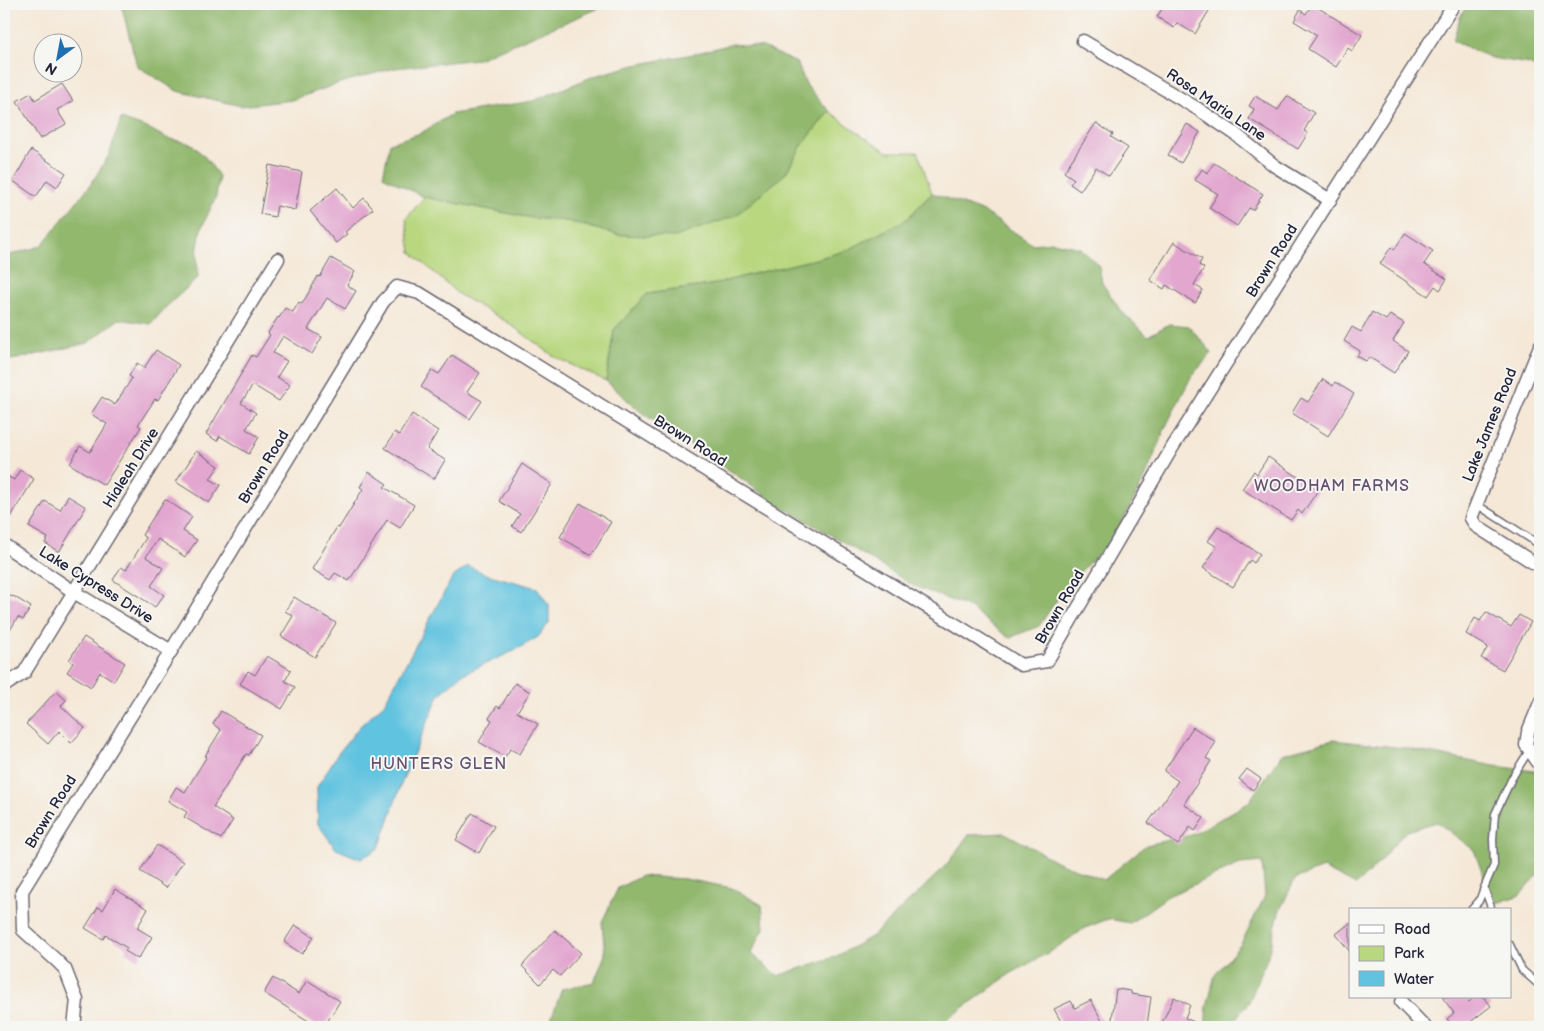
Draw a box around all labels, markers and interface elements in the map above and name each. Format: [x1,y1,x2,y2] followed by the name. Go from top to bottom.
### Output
[32,32,82,82] north arrow
[42,59,60,79] text: N
[1163,65,1270,145] street label: Rosa Maria Lane
[1242,221,1302,301] street label: Brown Road
[1459,365,1521,485] street label: Lake James Road
[650,411,730,471] street label: Brown Road
[99,424,163,512] street label: Hialeah Drive
[235,427,293,507] street label: Brown Road
[1254,477,1410,496] district label: WOODHAM FARMS
[35,542,157,628] street label: Lake Cypress Drive
[1031,566,1089,648] street label: Brown Road
[371,755,507,774] district label: HUNTERS GLEN
[21,772,81,852] street label: Brown Road
[1349,908,1512,998] legend
[1394,920,1430,939] text: Road
[1394,944,1425,963] text: Park
[1394,970,1434,989] text: Water

